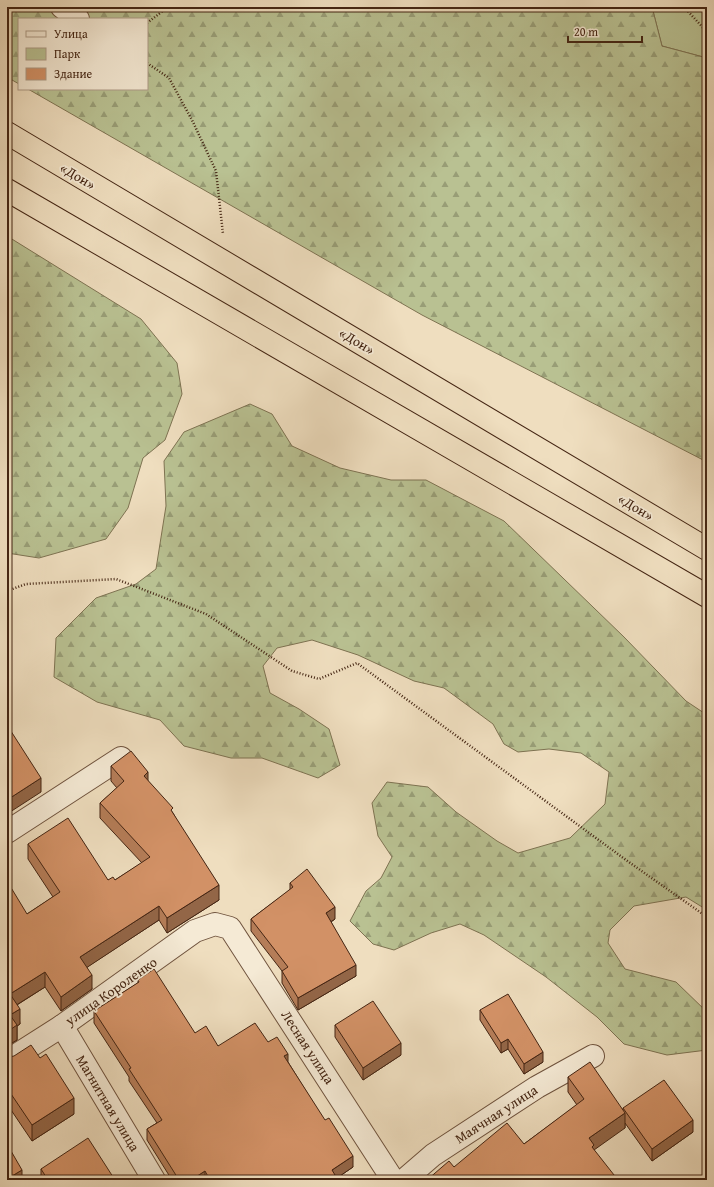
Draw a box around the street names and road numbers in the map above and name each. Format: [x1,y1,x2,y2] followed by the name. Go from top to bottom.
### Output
[57,158,100,194] street label: «Дон»
[336,323,379,359] street label: «Дон»
[615,489,658,525] street label: «Дон»
[60,952,161,1031] street label: улица Короленко
[277,1006,340,1088] street label: Лесная улица
[71,1051,145,1155] street label: Магнитная улица
[451,1080,542,1148] street label: Маячная улица

